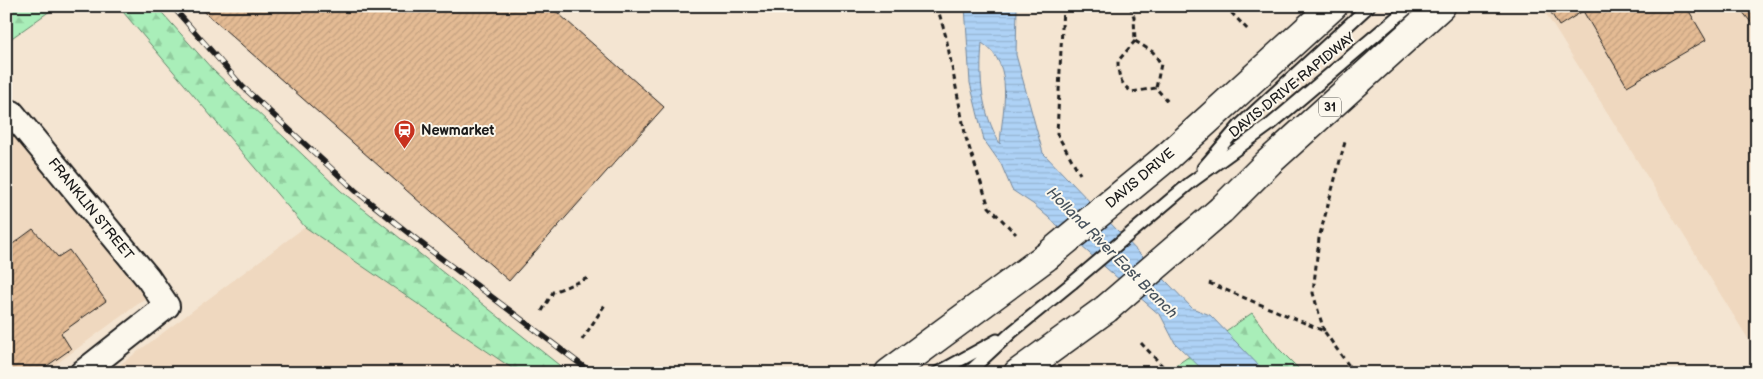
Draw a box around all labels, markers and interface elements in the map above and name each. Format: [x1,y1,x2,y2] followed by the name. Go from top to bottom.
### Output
[1226,28,1359,141] street label: DAVIS DRIVE RAPIDWAY
[1319,98,1341,116] road number: 31
[393,118,417,149] station icon: Newmarket
[421,122,494,139] place label: Newmarket
[1102,144,1178,212] street label: DAVIS DRIVE
[45,155,138,264] street label: FRANKLIN STREET
[1042,183,1182,323] water label: Holland River East Branch

